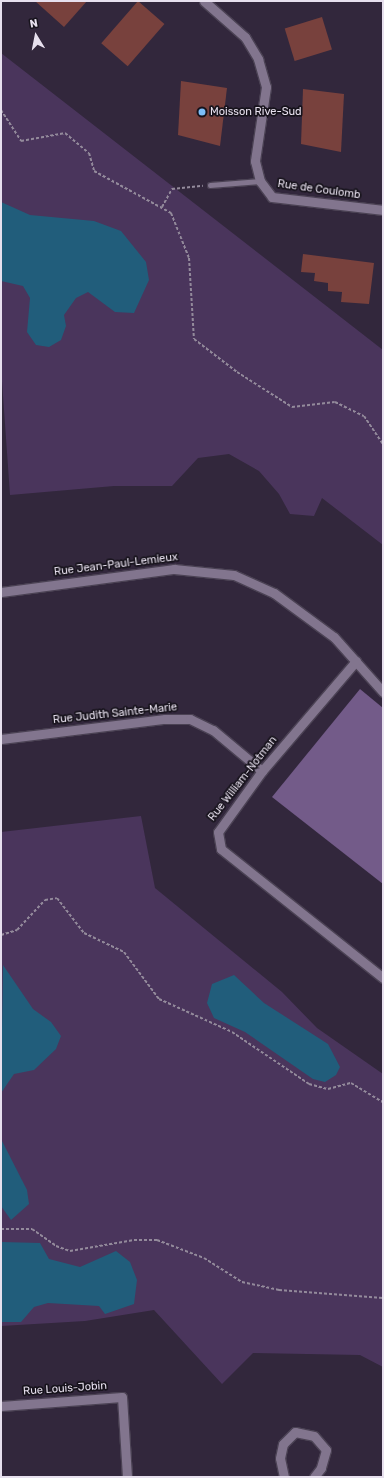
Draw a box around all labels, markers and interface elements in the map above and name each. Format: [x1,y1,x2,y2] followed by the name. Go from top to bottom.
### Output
[16,16,56,56] north arrow
[29,17,39,31] text: N
[210,105,302,119] place label: Moisson Rive-Sud
[197,107,207,117] marker: Moisson Rive-Sud
[277,178,361,202] street label: Rue de Coulomb
[53,551,179,579] street label: Rue Jean-Paul-Lemieux
[52,701,178,727] street label: Rue Judith Sainte-Marie
[206,734,280,824] street label: Rue William-Notman
[23,1379,107,1399] street label: Rue Louis-Jobin

